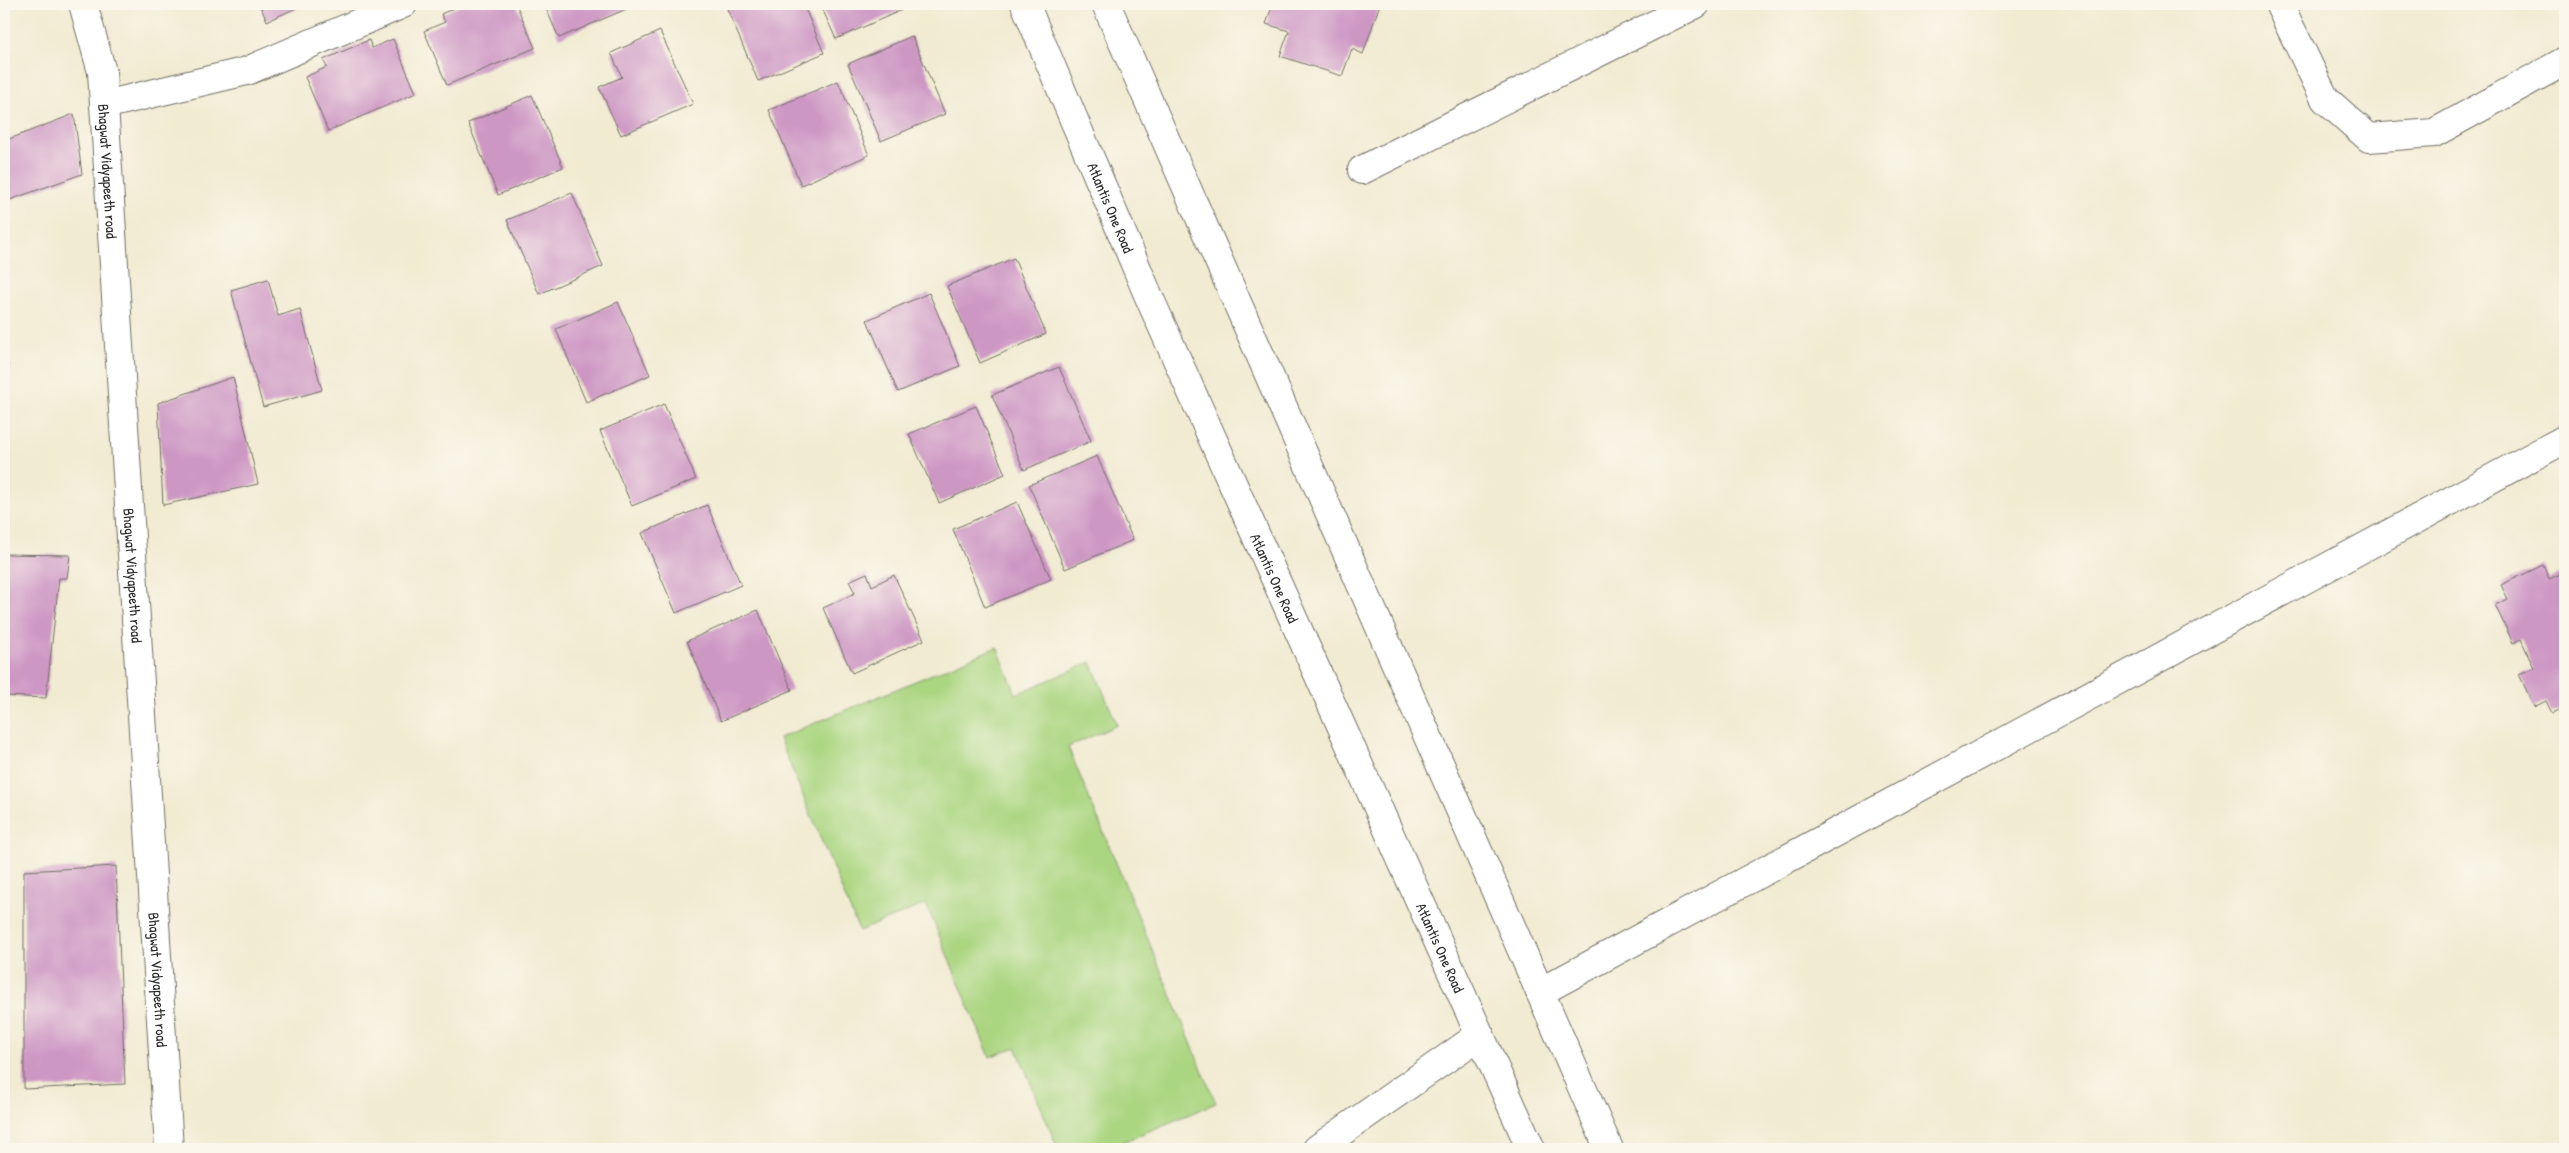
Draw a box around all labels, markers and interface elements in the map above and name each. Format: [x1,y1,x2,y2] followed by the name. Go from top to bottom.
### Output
[94,103,123,239] street label: Bhagwat Vidyapeeth road
[1083,159,1140,256] street label: Atlantis One Road
[119,508,148,643] street label: Bhagwat Vidyapeeth road
[1246,530,1304,626] street label: Atlantis One Road
[1411,899,1470,996] street label: Atlantis One Road
[144,912,173,1048] street label: Bhagwat Vidyapeeth road

